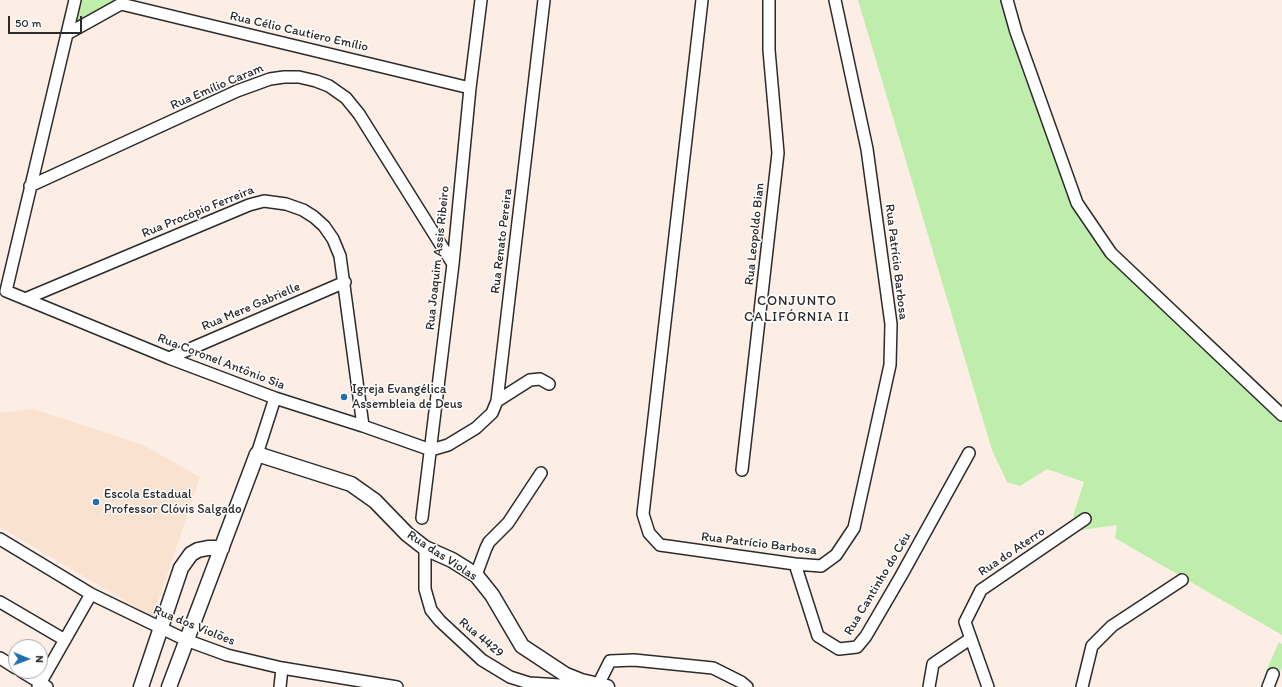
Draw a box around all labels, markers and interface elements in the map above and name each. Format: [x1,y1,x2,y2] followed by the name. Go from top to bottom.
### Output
[10,8,84,34] scale bar
[228,8,370,56] street label: Rua Célio Cautiero Emílio
[15,16,41,30] text: 50 m
[168,60,266,114] street label: Rua Emílio Caram
[140,182,256,242] street label: Rua Procópio Ferreira
[742,182,768,286] street label: Rua Leopoldo Bian
[423,185,453,331] street label: Rua Joaquim Assis Ribeiro
[488,187,516,295] street label: Rua Renato Pereira
[881,203,911,321] street label: Rua Patrício Barbosa
[199,279,303,335] street label: Rua Mere Gabrielle
[745,293,849,326] district label: CONJUNTO CALIFÓRNIA II
[155,330,287,394] street label: Rua Coronel Antônio Sia
[352,382,463,413] place label: Igreja Evangélica Assembleia de Deus
[339,392,349,402] marker: Igreja Evangélica Assembleia de Deus
[104,487,242,518] place label: Escola Estadual Professor Clóvis Salgado
[91,497,101,507] marker: Escola Estadual Professor Clóvis Salgado
[976,524,1048,580] street label: Rua do Aterro
[404,527,480,585] street label: Rua das Violas
[700,529,818,559] street label: Rua Patrício Barbosa
[841,530,915,638] street label: Rua Cantinho do Céu
[151,602,237,650] street label: Rua dos Violões
[455,615,507,661] street label: Rua 4429
[8,639,48,679] north arrow
[33,655,46,663] text: N

